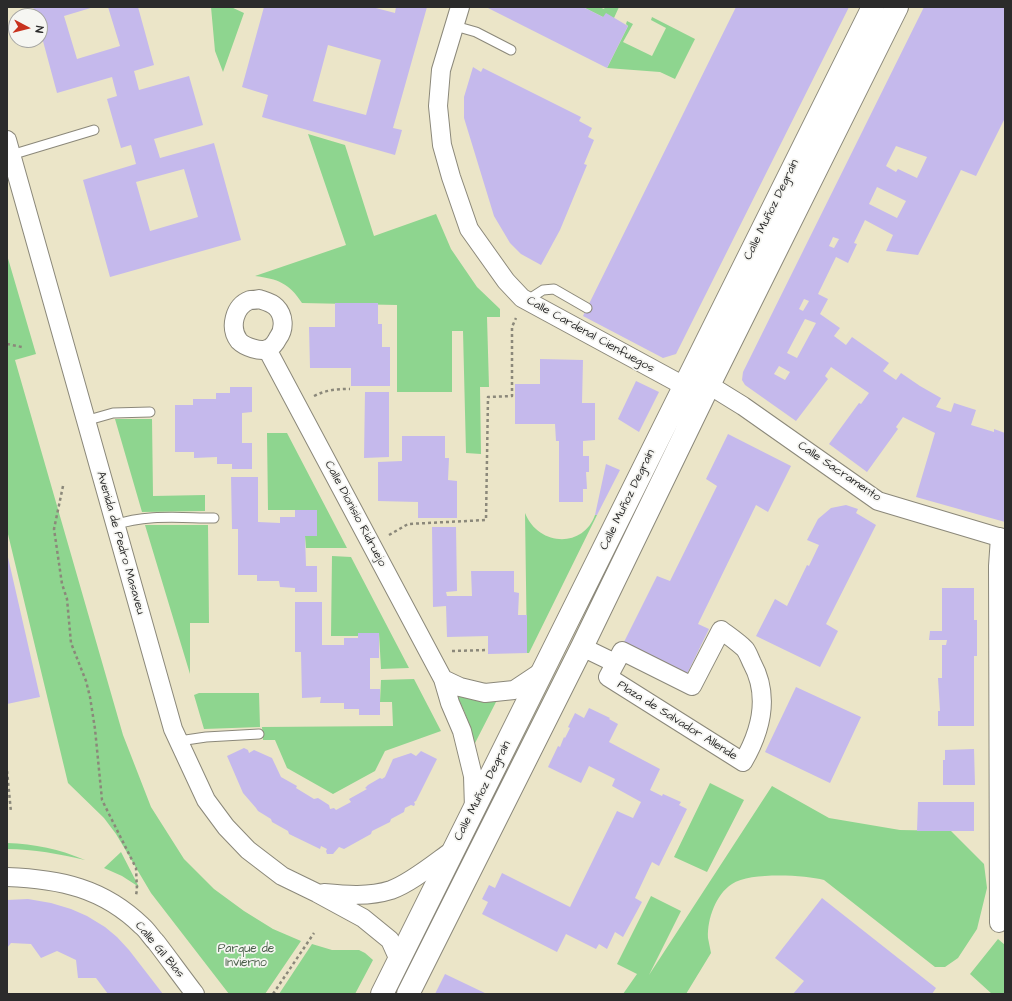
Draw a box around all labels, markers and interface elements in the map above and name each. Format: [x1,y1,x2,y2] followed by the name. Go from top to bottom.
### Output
[8,8,48,48] north arrow
[32,25,47,34] text: N
[741,157,803,263] street label: Calle Muñoz Degraín
[524,294,656,376] street label: Calle Cardenal Cienfuegos
[795,439,883,505] street label: Calle Sacramento
[597,447,659,553] street label: Calle Muñoz Degraín
[321,459,389,569] street label: Calle Dionisio Ridruejo
[93,470,147,616] street label: Avenida de Pedro Masaveu
[614,678,740,764] street label: Plaza de Salvador Allende
[452,739,514,843] street label: Calle Muñoz Degraín
[131,919,187,981] street label: Calle Gil Blas
[218,942,274,970] park label: Parque de Invierno

